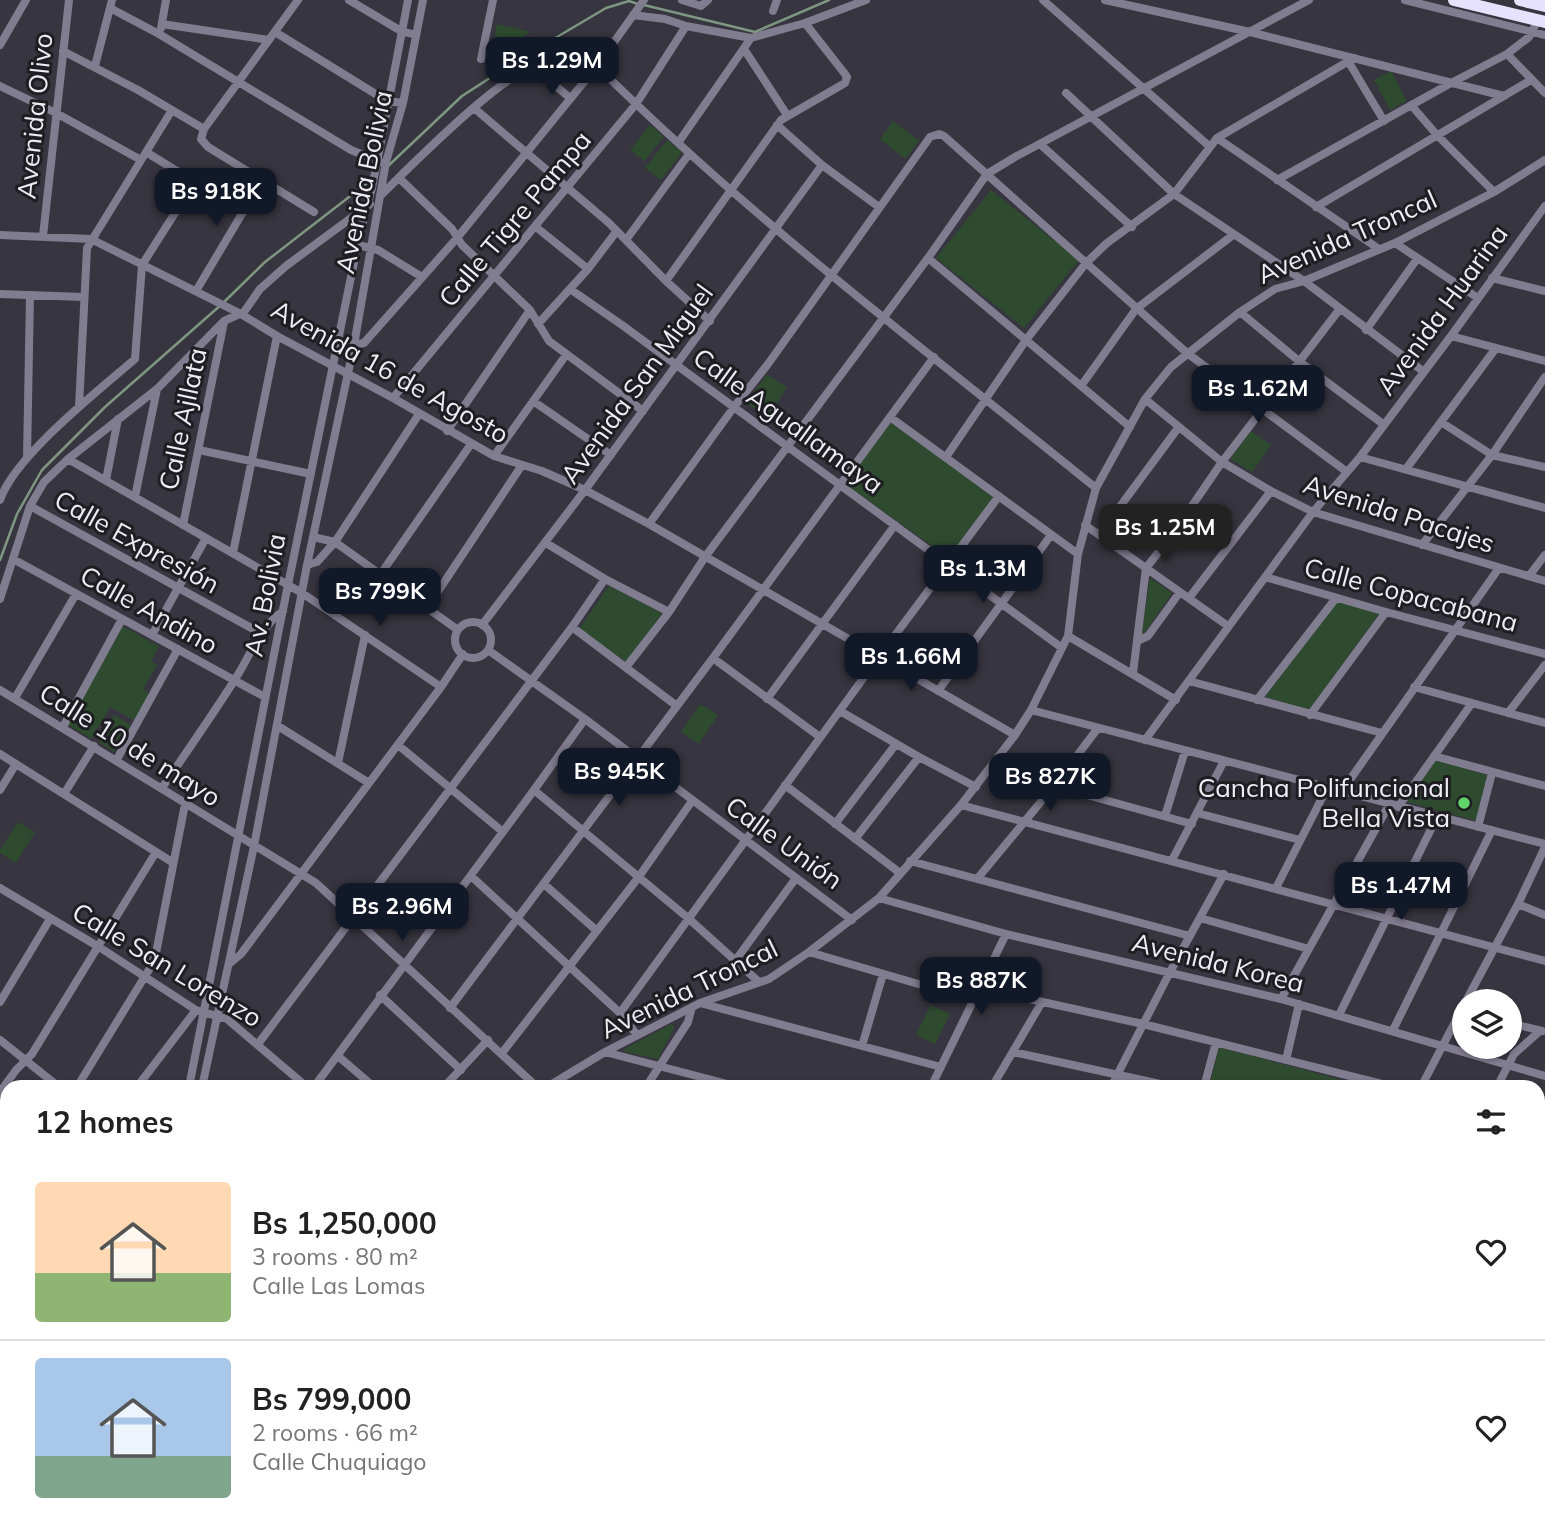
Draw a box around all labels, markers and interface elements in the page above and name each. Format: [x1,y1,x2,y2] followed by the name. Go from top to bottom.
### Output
[9,31,60,200] street label: Avenida Olivo
[480,38,624,97] pin: Bs 1.29M
[502,45,602,74] text: Bs 1.29M
[328,87,399,276] street label: Avenida Bolivia
[431,124,598,314] street label: Calle Tigre Pampa
[151,168,281,228] pin: Bs 918K
[171,176,261,205] text: Bs 918K
[1252,182,1442,291] street label: Avenida Troncal
[1369,218,1514,401] street label: Avenida Huarina
[553,277,720,490] street label: Avenida San Miguel
[266,293,515,451] street label: Avenida 16 de Agosto
[687,341,890,501] street label: Calle Aguallamaya
[151,345,214,493] street label: Calle Ajllata
[1186,366,1330,425] pin: Bs 1.62M
[1208,373,1308,402] text: Bs 1.62M
[1299,467,1499,560] street label: Avenida Pacajes
[49,483,226,601] street label: Calle Expresión
[1093,504,1237,564] pin: Bs 1.25M
[1115,512,1215,541] text: Bs 1.25M
[236,531,293,659] street label: Av. Bolivia
[918,546,1048,605] pin: Bs 1.3M
[1301,550,1521,639] street label: Calle Copacabana
[939,553,1027,582] text: Bs 1.3M
[75,558,224,661] street label: Calle Andino
[315,568,445,628] pin: Bs 799K
[335,576,425,605] text: Bs 799K
[839,634,983,693] pin: Bs 1.66M
[861,641,961,670] text: Bs 1.66M
[34,676,227,814] street label: Calle 10 de mayo
[554,748,684,808] pin: Bs 945K
[985,754,1115,813] pin: Bs 827K
[574,756,664,785] text: Bs 945K
[1005,761,1095,790] text: Bs 827K
[1198,771,1450,834] place label: Cancha Polifuncional Bella Vista
[719,789,849,896] street label: Calle Unión
[1456,795,1472,811] marker: Cancha Polifuncional Bella Vista
[1329,862,1473,922] pin: Bs 1.47M
[1351,870,1451,899] text: Bs 1.47M
[330,884,474,943] pin: Bs 2.96M
[352,891,452,920] text: Bs 2.96M
[66,895,268,1034] street label: Calle San Lorenzo
[1129,925,1307,1000] street label: Avenida Korea
[595,931,783,1046] street label: Avenida Troncal
[916,958,1046,1017] pin: Bs 887K
[936,965,1026,994] text: Bs 887K
[1452,989,1522,1059] map controls
[1452,989,1522,1059] button: layers
[35,1103,174,1141] text: 12 homes
[1472,1103,1510,1141] icon: filters
[252,1204,437,1242] text: Bs 1,250,000
[91,1210,175,1294] icon: home
[1472,1233,1510,1271] icon: heart
[252,1242,418,1271] text: 3 rooms · 80 m²
[252,1271,425,1300] text: Calle Las Lomas
[252,1380,411,1418] text: Bs 799,000
[91,1386,175,1470] icon: home
[1472,1409,1510,1447] icon: heart
[252,1418,418,1447] text: 2 rooms · 66 m²
[252,1447,426,1476] text: Calle Chuquiago

